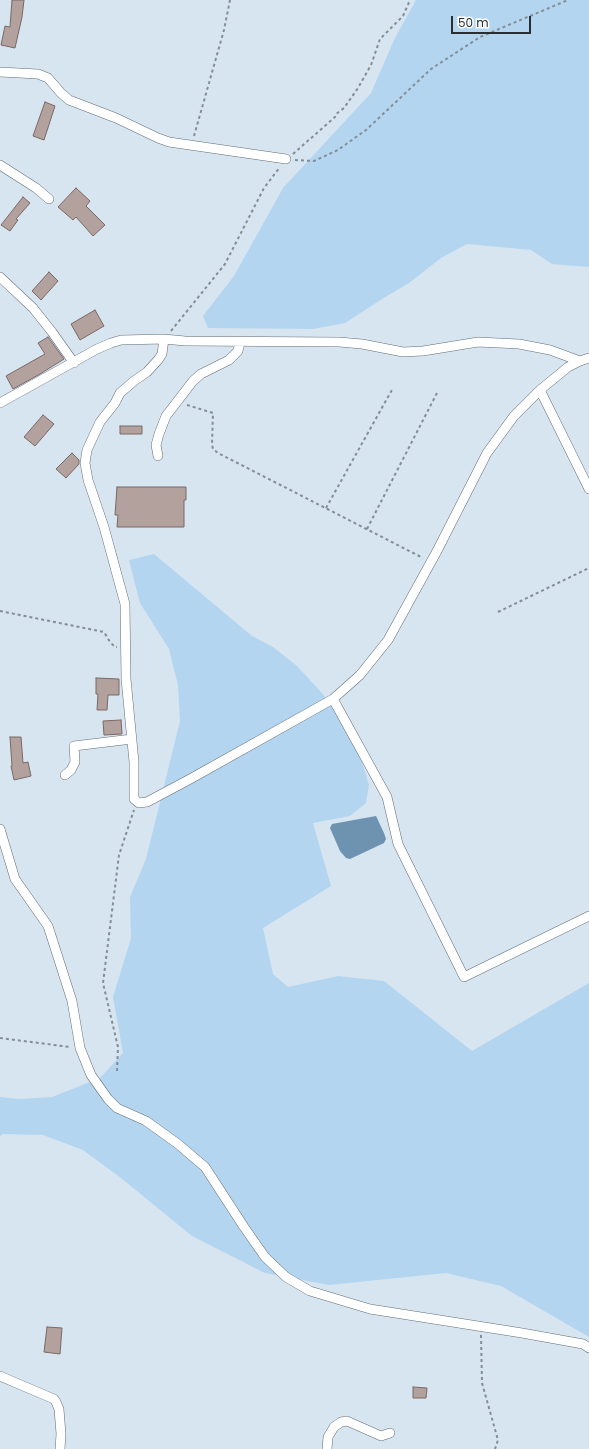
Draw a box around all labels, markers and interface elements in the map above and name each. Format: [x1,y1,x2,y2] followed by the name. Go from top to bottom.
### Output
[453,8,533,34] scale bar
[458,14,489,31] text: 50 m

